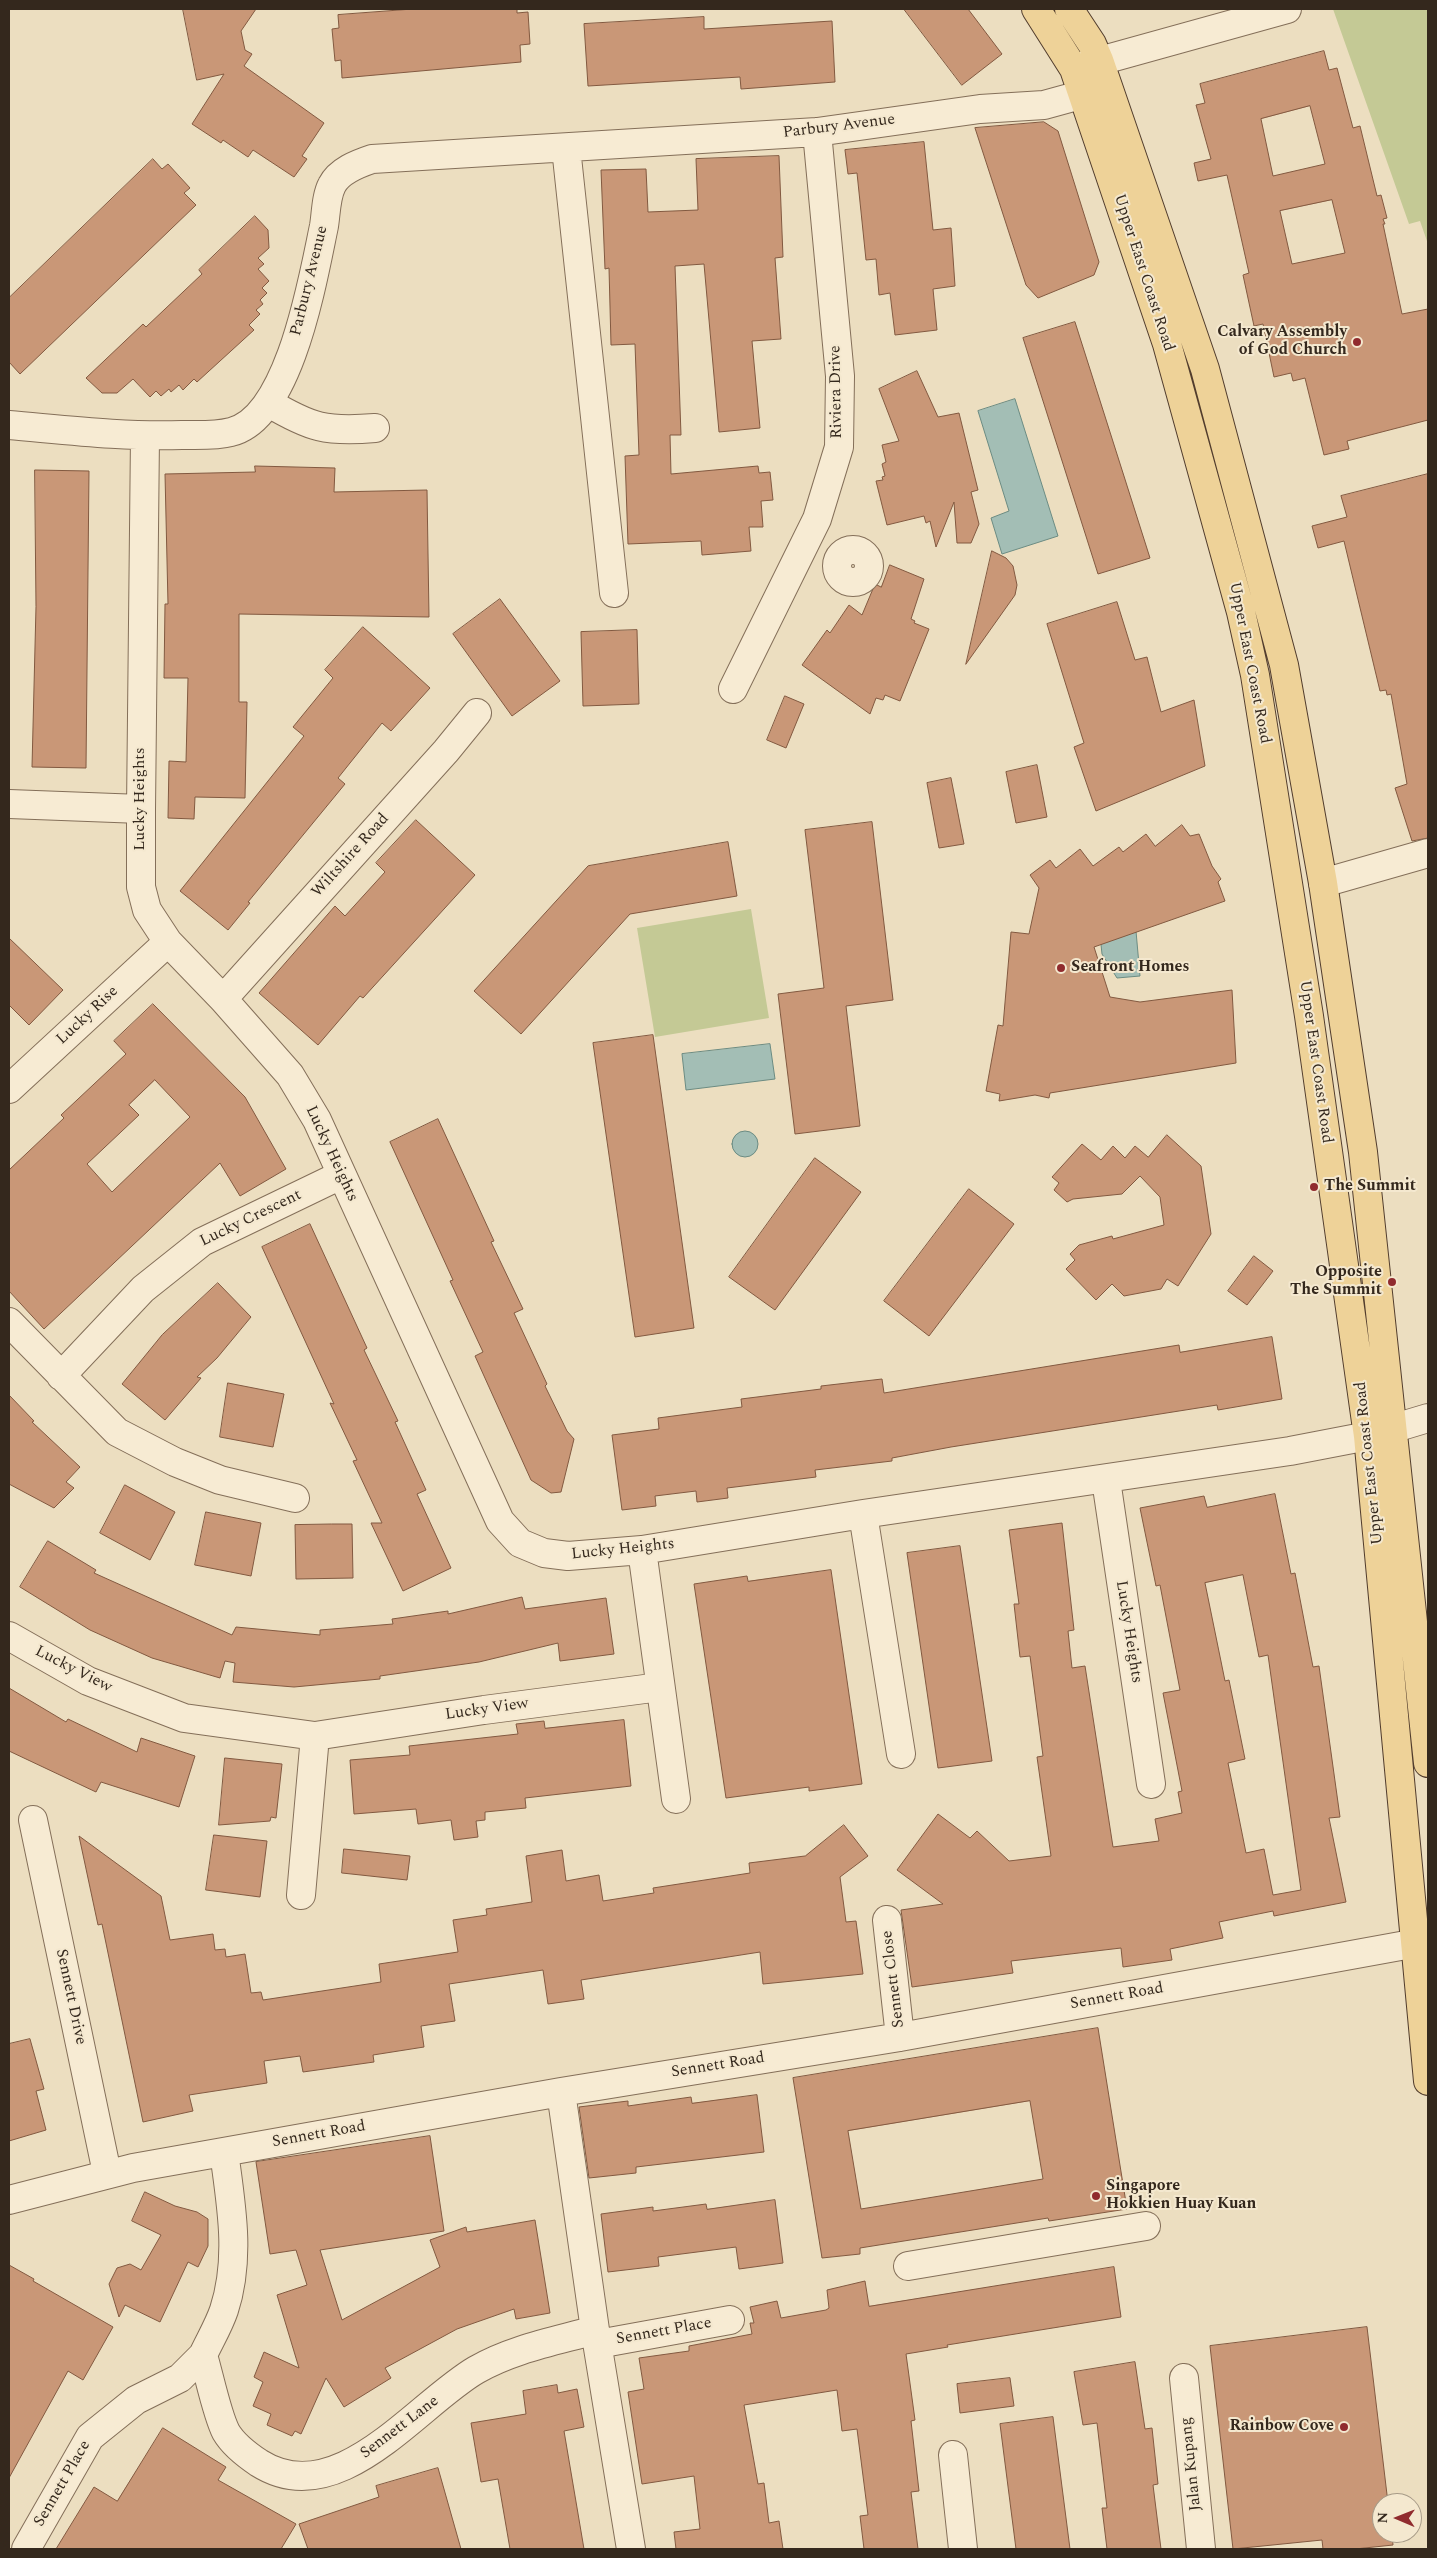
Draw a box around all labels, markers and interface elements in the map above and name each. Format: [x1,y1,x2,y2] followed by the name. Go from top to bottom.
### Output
[782,111,896,143] street label: Parbury Avenue
[1108,192,1178,354] street label: Upper East Coast Road
[287,224,333,338] street label: Parbury Avenue
[1217,323,1347,361] place label: Calvary Assembly of God Church
[1351,336,1363,348] marker: Calvary Assembly of God Church
[827,345,847,439] street label: Riviera Drive
[1224,581,1274,745] street label: Upper East Coast Road
[131,747,151,851] street label: Lucky Heights
[308,810,394,902] street label: Wiltshire Road
[1071,958,1190,978] place label: Seafront Homes
[1055,962,1067,974] marker: Seafront Homes
[1294,979,1336,1145] street label: Upper East Coast Road
[53,983,123,1049] street label: Lucky Rise
[300,1103,362,1205] street label: Lucky Heights
[1324,1177,1416,1197] place label: The Summit
[1308,1181,1320,1193] marker: The Summit
[197,1186,305,1252] street label: Lucky Crescent
[1290,1263,1382,1301] place label: Opposite The Summit
[1386,1276,1398,1288] marker: Opposite The Summit
[1352,1380,1388,1546] street label: Upper East Coast Road
[571,1535,675,1565] street label: Lucky Heights
[1110,1579,1146,1685] street label: Lucky Heights
[31,1642,115,1698] street label: Lucky View
[444,1695,530,1725] street label: Lucky View
[879,1929,909,2029] street label: Sennett Close
[50,1947,90,2047] street label: Sennett Drive
[1069,1979,1165,2015] street label: Sennett Road
[670,2049,766,2083] street label: Sennett Road
[271,2117,367,2153] street label: Sennett Road
[1106,2177,1256,2215] place label: Singapore Hokkien Huay Kuan
[1090,2190,1102,2202] marker: Singapore Hokkien Huay Kuan
[615,2314,713,2350] street label: Sennett Place
[357,2392,443,2464] street label: Sennett Lane
[1178,2416,1206,2512] street label: Jalan Kupang
[1229,2417,1334,2437] place label: Rainbow Cove
[1338,2421,1350,2433] marker: Rainbow Cove
[31,2437,95,2531] street label: Sennett Place
[1372,2493,1422,2543] north arrow
[1372,2512,1393,2524] text: N

